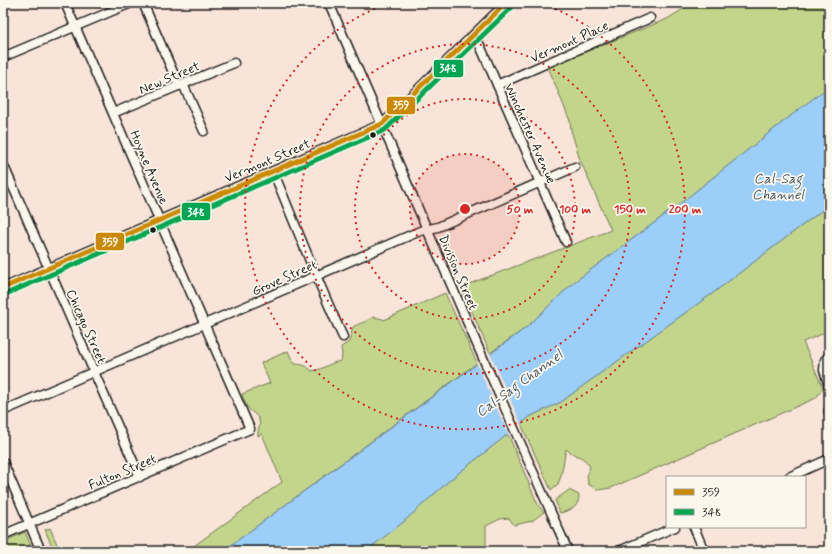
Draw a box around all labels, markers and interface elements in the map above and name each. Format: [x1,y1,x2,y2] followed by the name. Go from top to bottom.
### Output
[528,17,612,67] street label: Vermont Place
[137,58,203,99] street label: New Street
[433,59,464,78] line badge: 348
[439,62,457,76] text: 348
[500,81,559,187] street label: Winchester Avenue
[386,96,416,115] line badge: 359
[393,99,410,113] text: 359
[125,128,172,207] street label: Hoyne Avenue
[368,130,378,140] unlabelled marker
[222,136,313,187] street label: Vermont Street
[752,170,805,204] water label: Cal-Sag Channel
[181,202,211,221] line badge: 348
[458,202,472,216] centre of rings
[507,202,534,218] text: 50 m
[559,202,592,218] text: 100 m
[614,202,646,218] text: 150 m
[669,202,702,218] text: 200 m
[187,206,205,220] text: 348
[148,225,158,235] unlabelled marker
[95,232,125,251] line badge: 359
[434,232,481,313] street label: Division Street
[102,236,119,250] text: 359
[249,256,320,300] street label: Grove Street
[62,287,110,367] street label: Chicago Street
[473,345,569,423] water label: Cal-Sag Channel
[86,450,159,494] street label: Fulton Street
[666,476,806,528] legend
[702,485,720,501] text: 359
[702,505,721,521] text: 348

